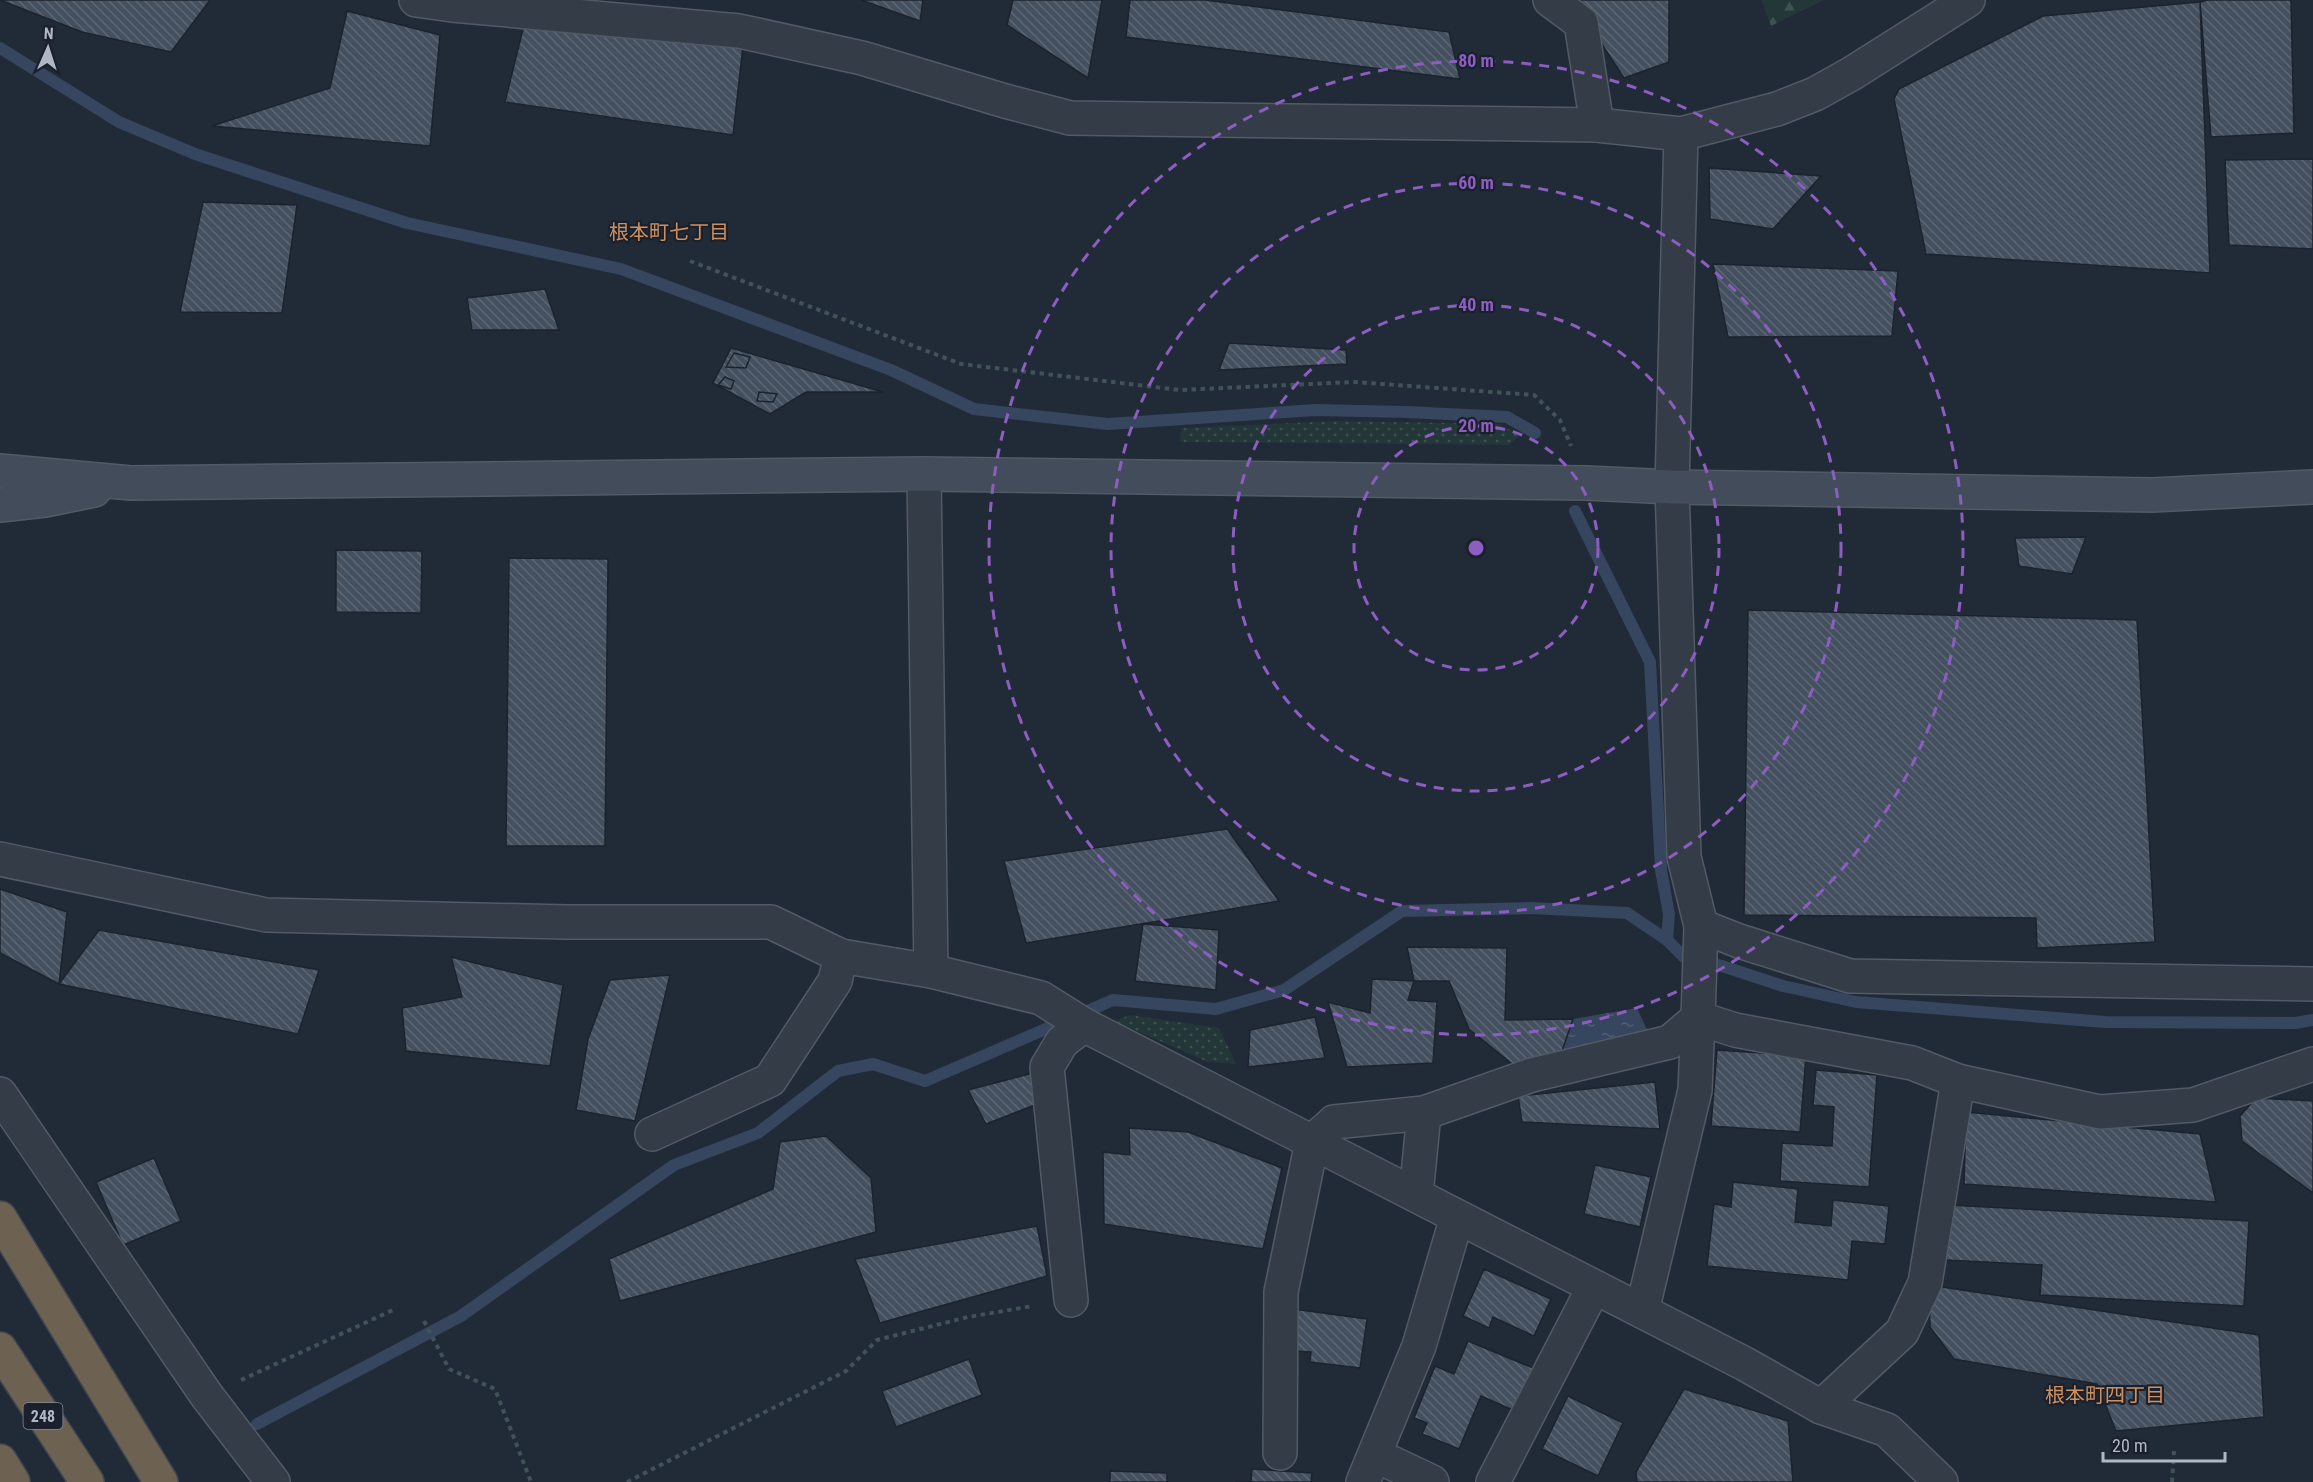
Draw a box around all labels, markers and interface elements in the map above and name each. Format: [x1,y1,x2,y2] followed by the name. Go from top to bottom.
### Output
[18,18,78,78] north arrow
[43,24,54,43] text: N
[1458,50,1494,71] text: 80 m
[1458,172,1494,193] text: 60 m
[609,220,729,244] district label: 根本町七丁目
[1458,294,1494,315] text: 40 m
[1458,415,1494,436] text: 20 m
[1466,538,1486,558] centre of rings
[2045,1383,2165,1407] district label: 根本町四丁目
[24,1403,63,1429] road number: 248
[2103,1425,2224,1463] scale bar
[2112,1435,2147,1456] text: 20 m

